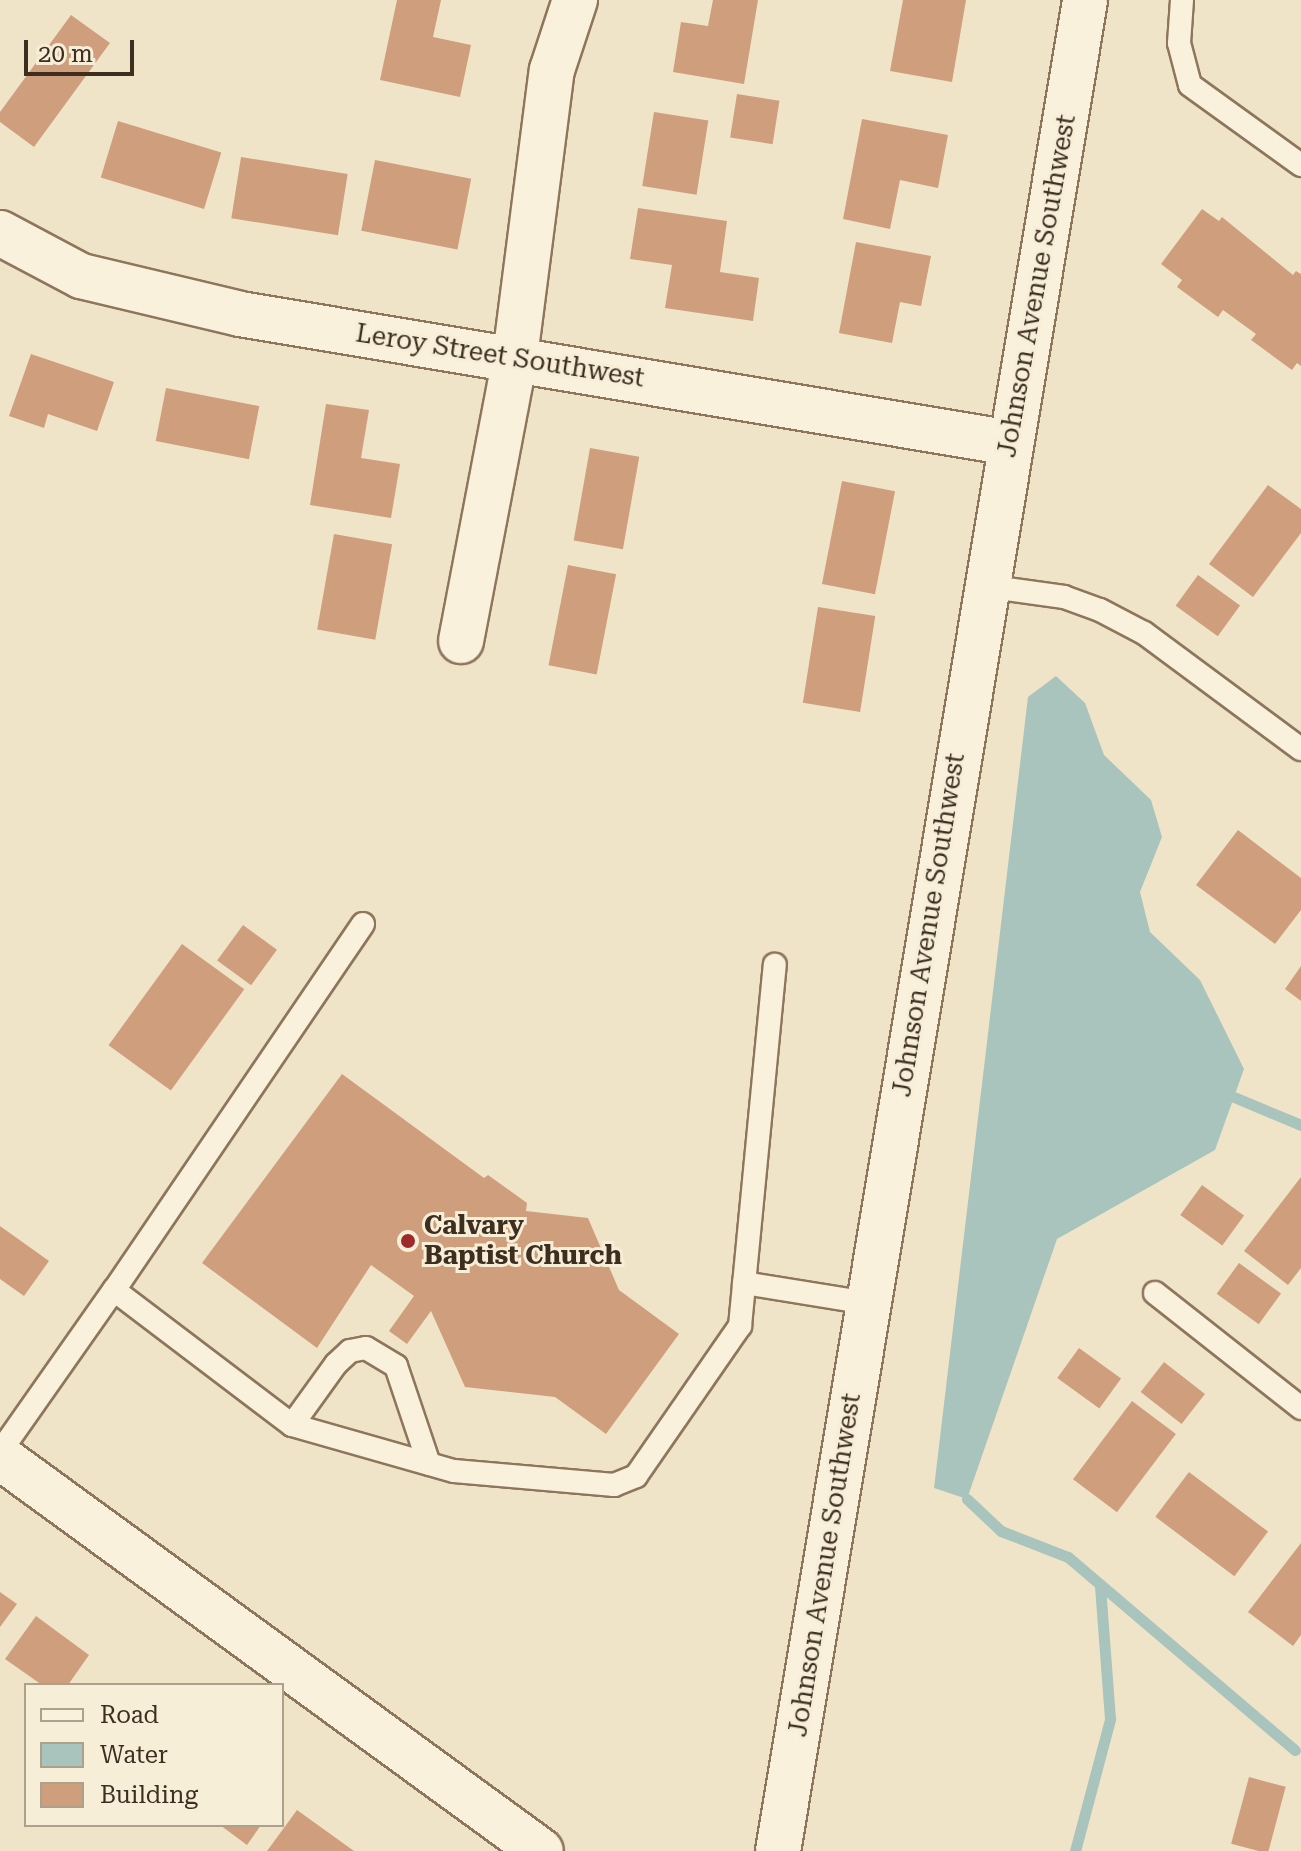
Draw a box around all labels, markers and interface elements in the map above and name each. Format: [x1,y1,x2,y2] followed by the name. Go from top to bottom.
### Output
[28,24,138,74] scale bar
[38,40,93,68] text: 20 m
[991,112,1083,460] street label: Johnson Avenue Southwest
[353,318,647,394] street label: Leroy Street Southwest
[886,751,972,1099] street label: Johnson Avenue Southwest
[424,1210,622,1272] place label: Calvary Baptist Church
[399,1232,417,1250] marker: Calvary Baptist Church
[782,1391,868,1739] street label: Johnson Avenue Southwest
[24,1683,284,1827] legend
[100,1701,159,1729] text: Road
[100,1741,168,1769] text: Water
[100,1781,198,1809] text: Building

